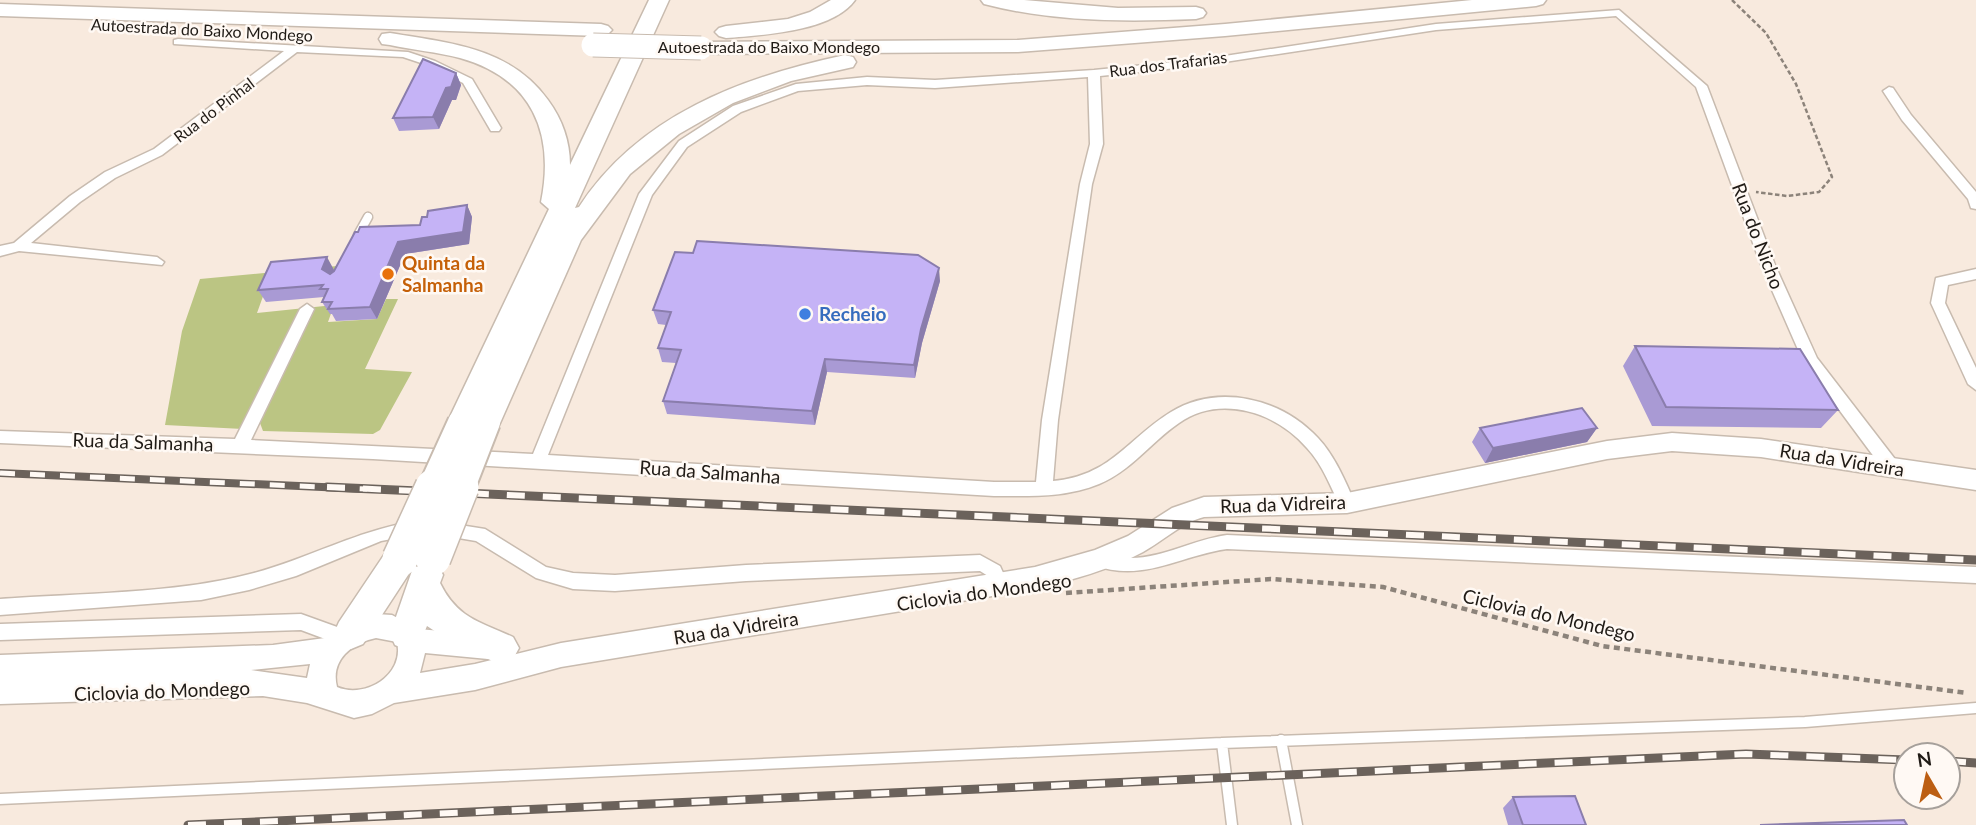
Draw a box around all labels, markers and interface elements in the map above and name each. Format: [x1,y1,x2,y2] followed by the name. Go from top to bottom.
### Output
[91,14,314,45] street label: Autoestrada do Baixo Mondego
[658,37,880,56] street label: Autoestrada do Baixo Mondego
[1108,47,1228,80] street label: Rua dos Trafarias
[170,73,258,146] street label: Rua do Pinhal
[1728,179,1789,292] street label: Rua do Nicho
[402,251,485,296] place label: Quinta da Salmanha
[380,266,396,282] marker: Quinta da Salmanha
[819,302,887,325] place label: Recheio
[797,306,813,322] marker: Recheio
[72,428,214,455] street label: Rua da Salmanha
[1778,438,1906,481] street label: Rua da Vidreira
[639,455,781,488] street label: Rua da Salmanha
[1220,490,1346,517] street label: Rua da Vidreira
[895,568,1073,615] street label: Ciclovia do Mondego
[1461,583,1638,646] street label: Ciclovia do Mondego
[672,606,800,649] street label: Rua da Vidreira
[74,676,250,705] street label: Ciclovia do Mondego
[1892,741,1962,811] north arrow
[1915,746,1933,771] text: N

